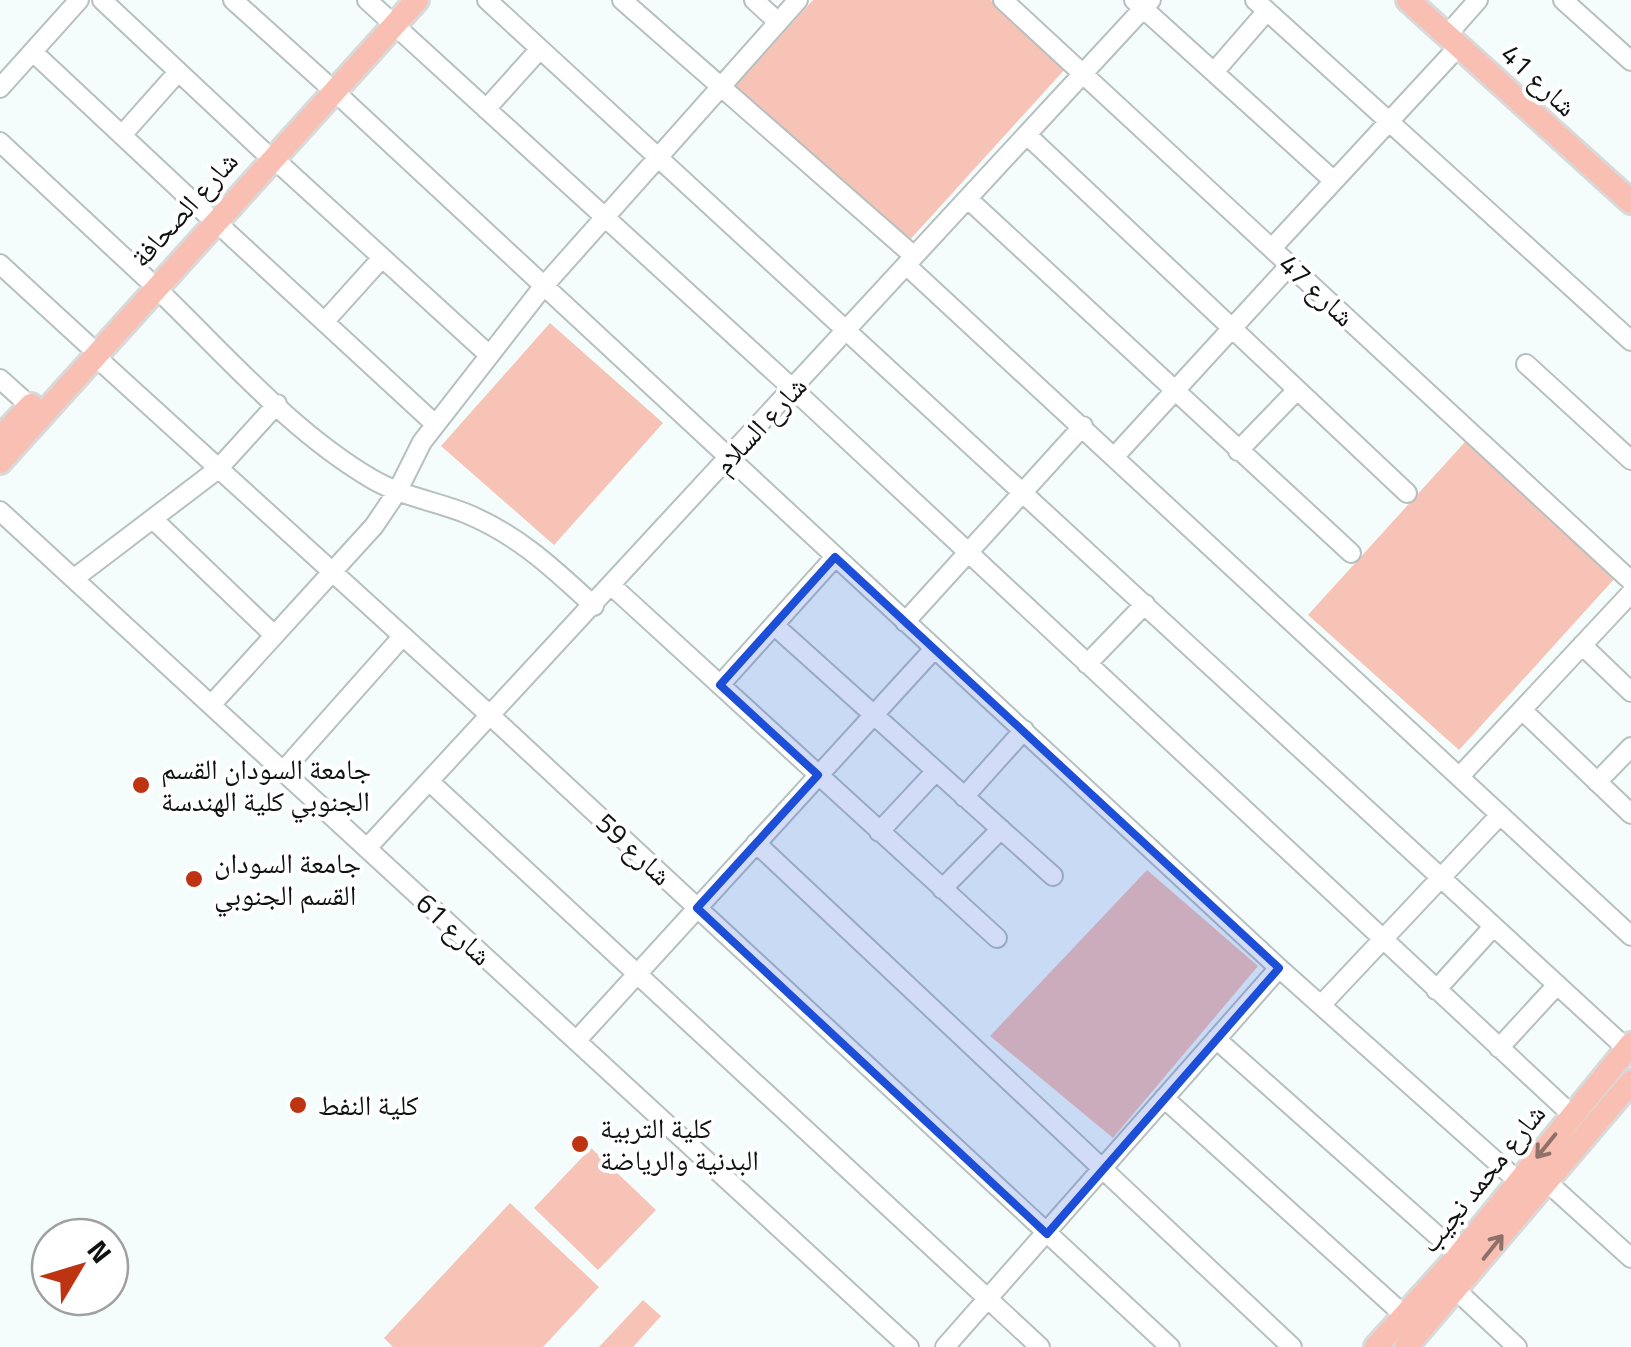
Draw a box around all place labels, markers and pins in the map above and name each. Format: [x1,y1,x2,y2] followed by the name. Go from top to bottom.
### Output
[161,747,371,824] place label: جامعة السودان القسم الجنوبي كلية الهندسة
[130,774,152,796] marker: جامعة السودان القسم الجنوبي كلية الهندسة
[214,841,361,918] place label: جامعة السودان القسم الجنوبي
[183,868,205,890] marker: جامعة السودان القسم الجنوبي
[318,1083,419,1126] place label: كلية النفط
[287,1094,309,1116] marker: كلية النفط
[600,1106,759,1181] place label: كلية التربية البدنية والرياضة
[569,1133,591,1155] marker: كلية التربية البدنية والرياضة

